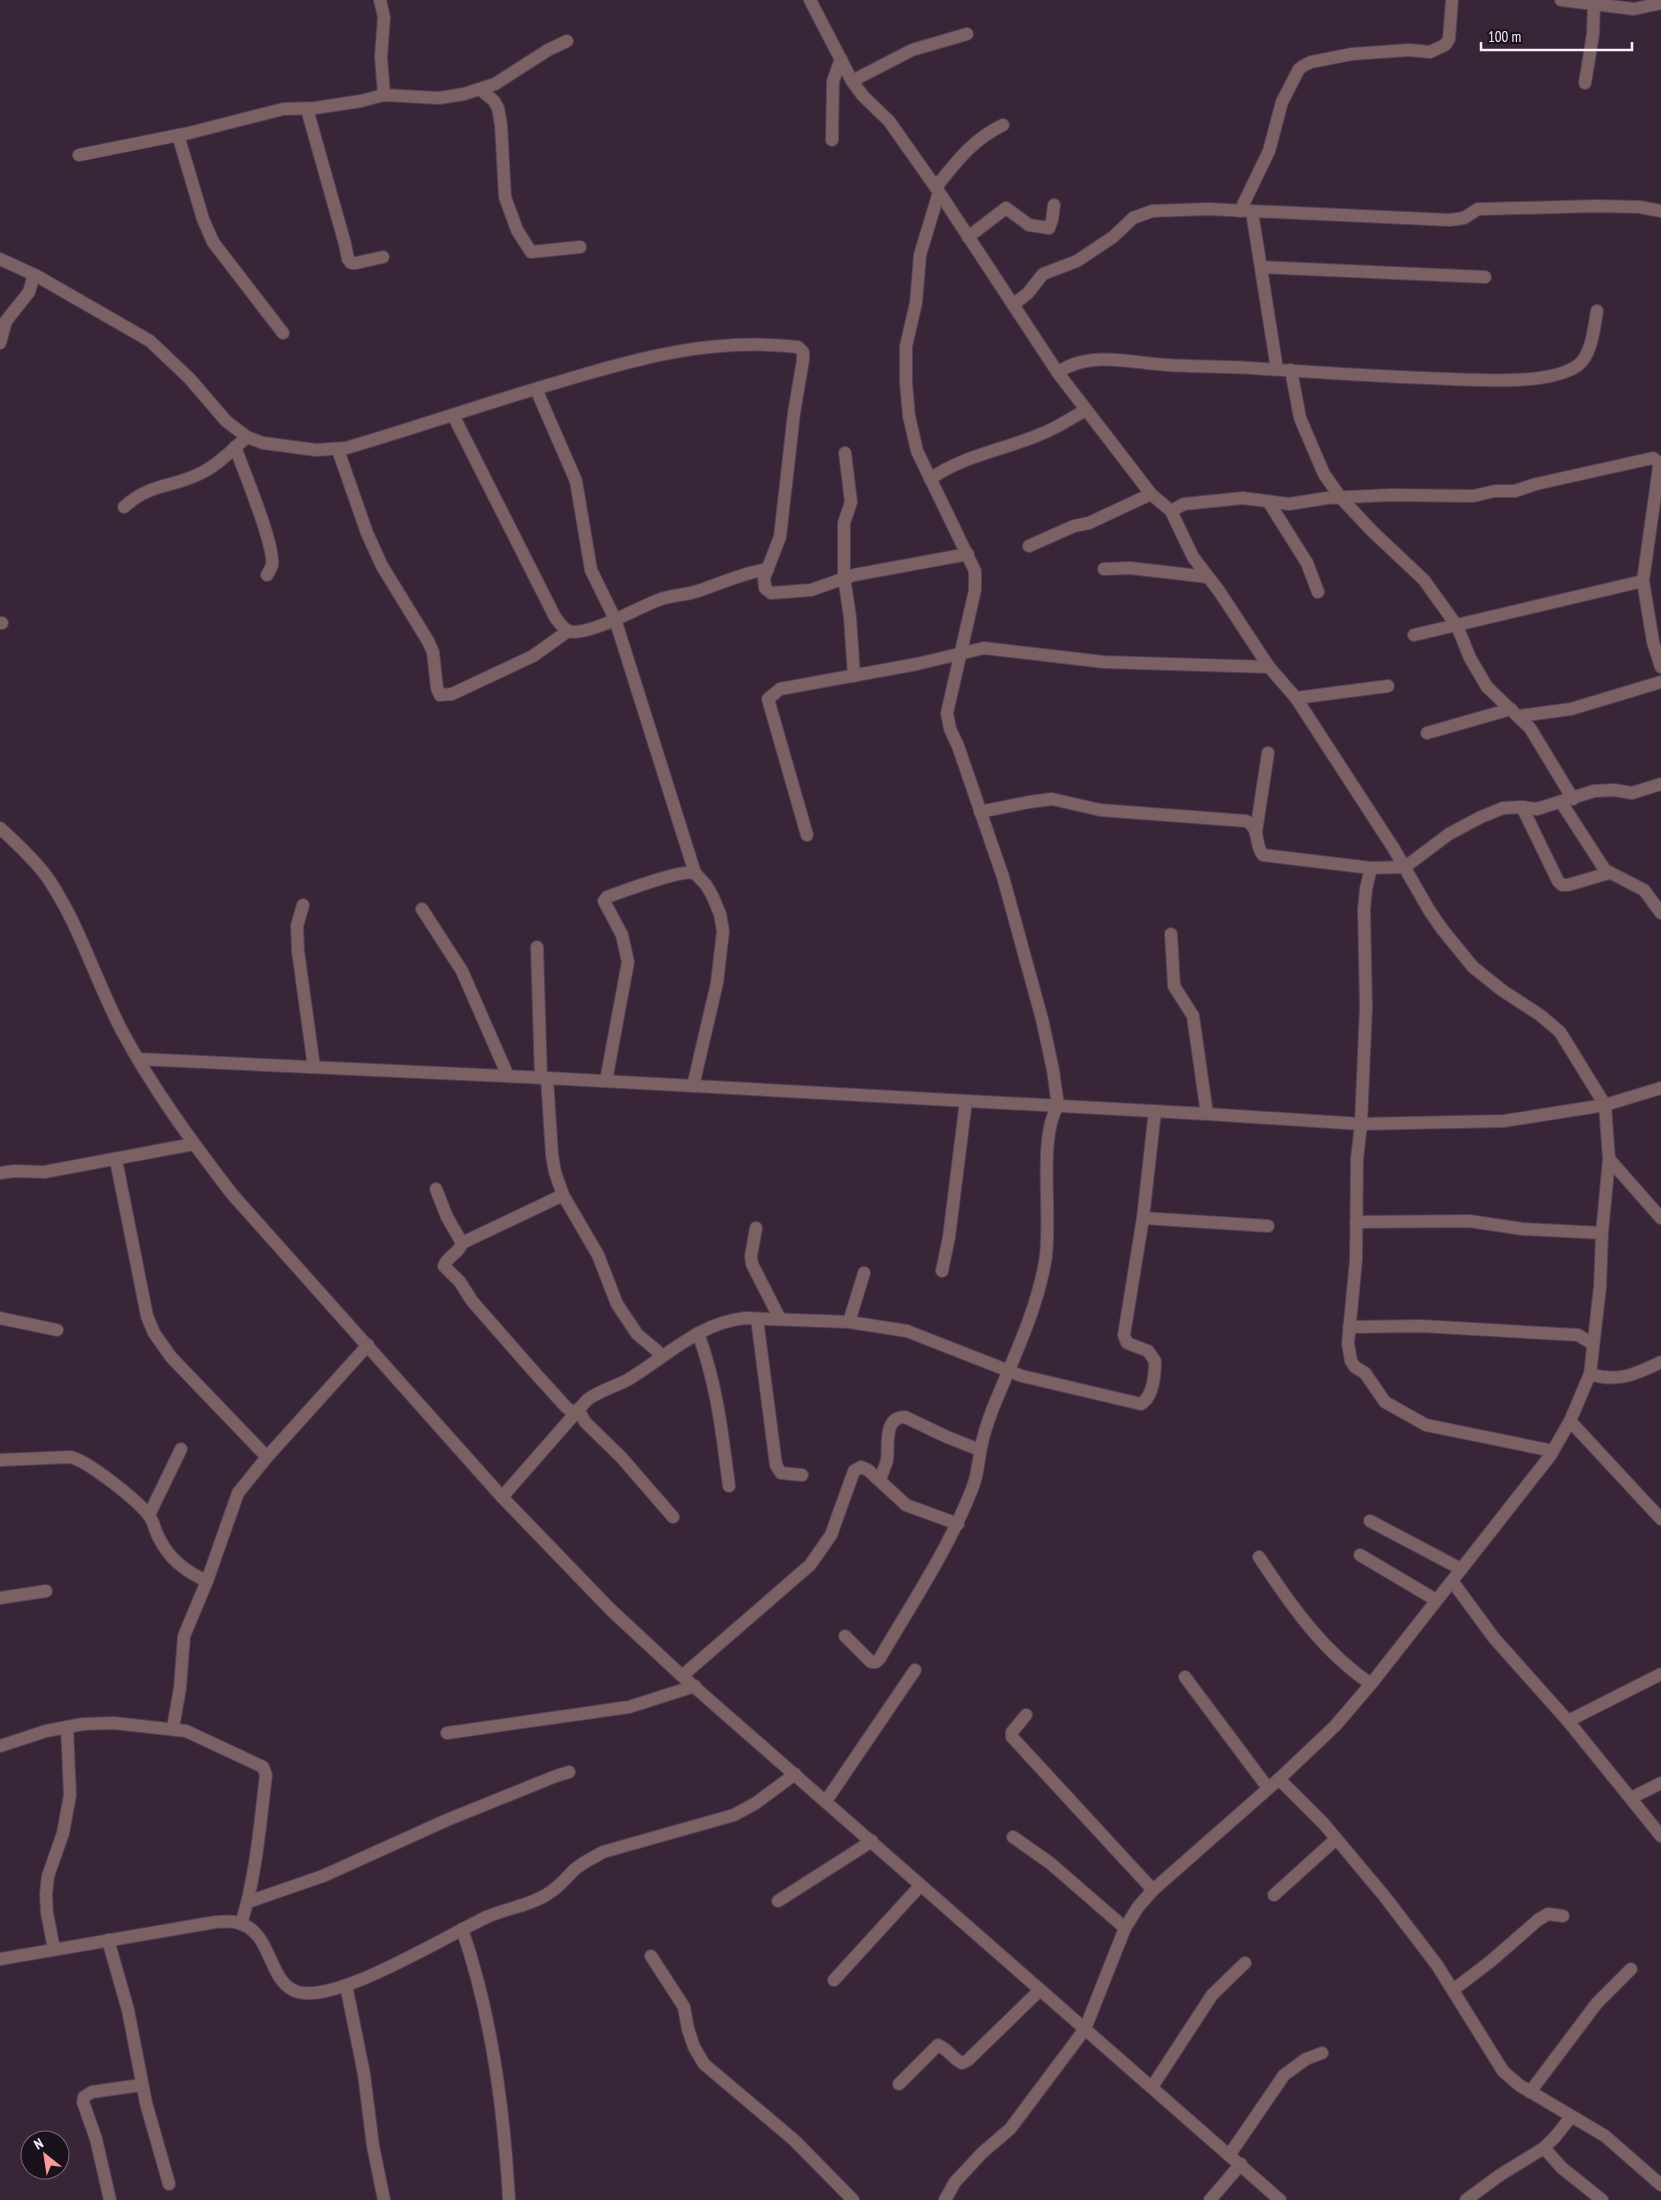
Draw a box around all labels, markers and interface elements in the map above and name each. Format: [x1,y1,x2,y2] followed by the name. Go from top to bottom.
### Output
[1481,20,1632,52] scale bar
[1488,27,1521,46] text: 100 m
[20,2130,70,2180] north arrow
[31,2134,46,2153] text: N

